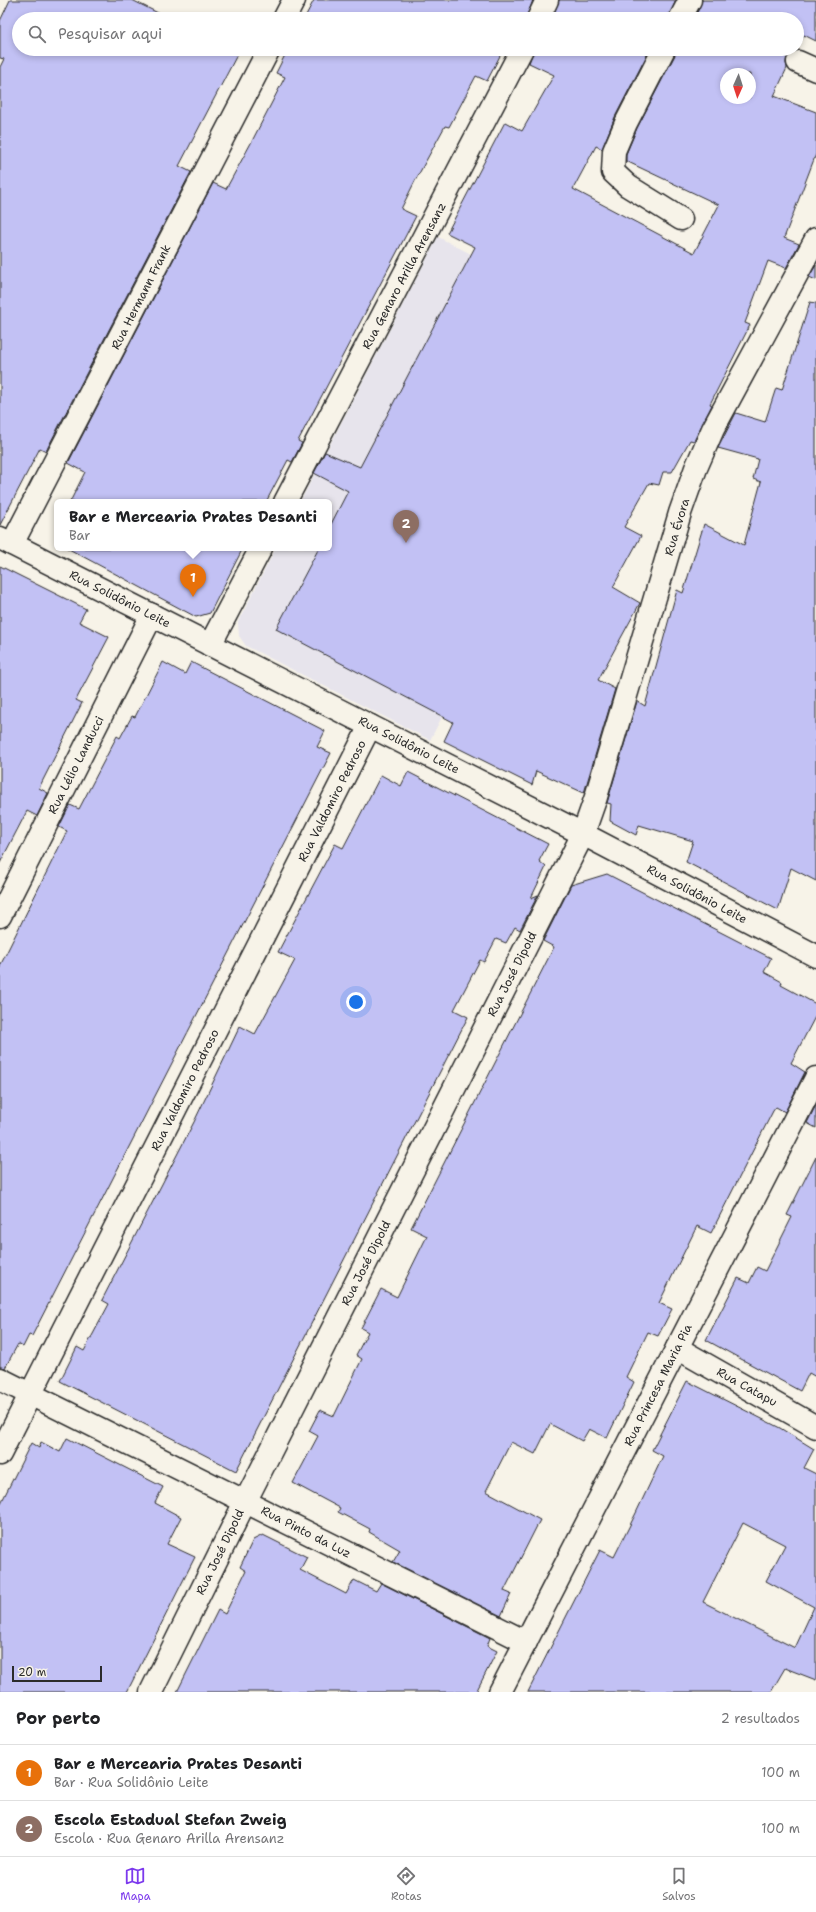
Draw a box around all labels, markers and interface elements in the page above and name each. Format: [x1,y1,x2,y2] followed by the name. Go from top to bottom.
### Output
[12,12,804,56] search box
[26,23,48,45] icon: search
[58,24,162,44] text: Pesquisar aqui
[720,68,756,104] north arrow
[358,200,450,352] street label: Rua Genaro Arilla Arensanz
[108,242,175,352] street label: Rua Hermann Frank
[661,496,693,558] street label: Rua Évora
[54,499,332,551] popup
[69,507,317,527] text: Bar e Mercearia Prates Desanti
[393,510,419,543] pin: 2
[69,527,91,544] text: Bar
[180,564,206,597] pin: 1
[67,567,173,631] street label: Rua Solidônio Leite
[44,713,108,817] street label: Rua Lélio Landucci
[356,713,462,777] street label: Rua Solidônio Leite
[294,737,370,865] street label: Rua Valdomiro Pedroso
[644,861,750,927] street label: Rua Solidônio Leite
[484,928,541,1019] street label: Rua José Dipold
[346,992,366,1012] your location
[147,1026,223,1154] street label: Rua Valdomiro Pedroso
[338,1217,395,1308] street label: Rua José Dipold
[620,1321,696,1449] street label: Rua Princesa Maria Pia
[714,1364,780,1410] street label: Rua Catapu
[258,1502,354,1562] street label: Rua Pinto da Luz
[192,1506,248,1598] street label: Rua José Dipold
[12,1664,102,1683] scale bar
[18,1665,46,1680] text: 20 m
[16,1707,101,1729] text: Por perto
[721,1710,800,1727] text: 2 resultados
[54,1754,302,1774] text: Bar e Mercearia Prates Desanti
[26,1764,32,1781] text: 1
[761,1764,800,1781] text: 100 m
[54,1774,209,1791] text: Bar · Rua Solidônio Leite
[54,1810,286,1830] text: Escola Estadual Stefan Zweig
[24,1820,34,1837] text: 2
[761,1820,800,1837] text: 100 m
[54,1830,284,1847] text: Escola · Rua Genaro Arilla Arensanz
[120,1865,151,1904] tab: Mapa
[391,1865,422,1904] tab: Rotas
[662,1865,696,1904] tab: Salvos

